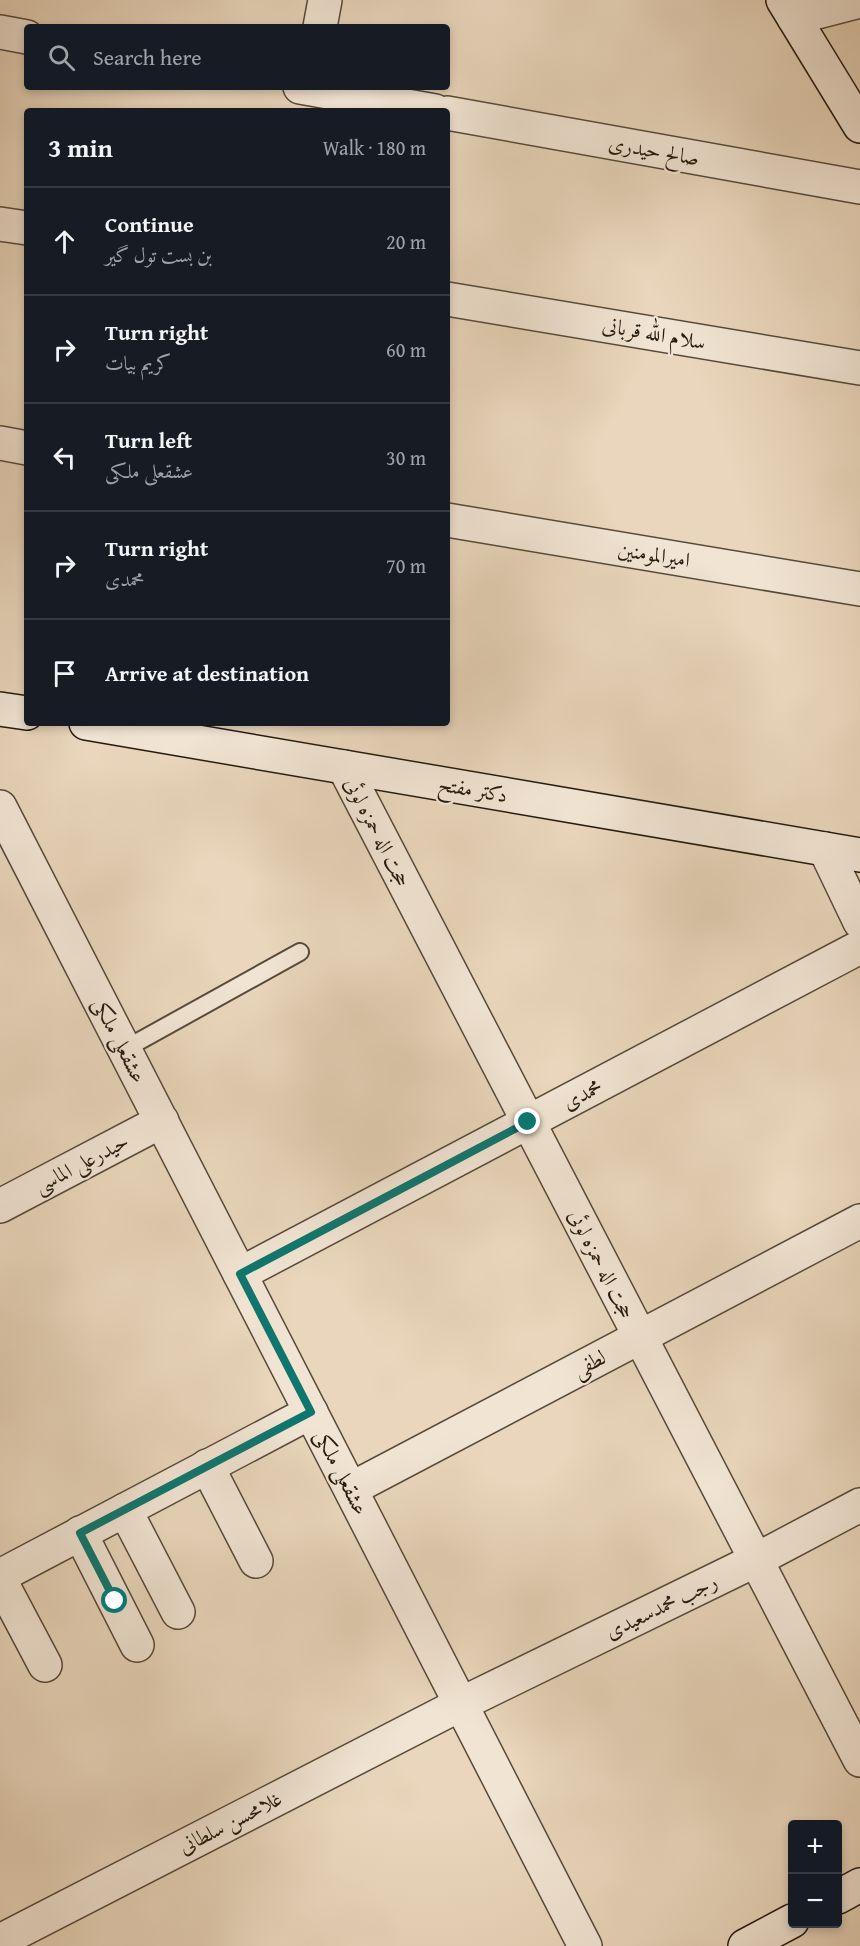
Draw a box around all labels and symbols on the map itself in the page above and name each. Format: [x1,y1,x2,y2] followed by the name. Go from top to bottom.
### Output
[606,127,702,176] street label: صالح حیدری
[599,308,708,360] street label: سلام الله قربانی
[616,533,692,575] street label: امیرالمومنین
[435,768,510,814] street label: دکتر مفتح
[337,772,419,892] street label: حجت اله حمزه لوئی
[84,992,155,1089] street label: عشقعلی ملکی
[557,1071,608,1117] street label: محمدی
[514,1108,540,1134] route end
[28,1125,134,1202] street label: حیدرعلی الماسی
[561,1204,643,1324] street label: حجت اله حمزه لوئی
[567,1341,611,1385] street label: لطفی
[306,1424,377,1521] street label: عشقعلی ملکی
[600,1566,722,1646] street label: رجب محمدسعیدی
[101,1587,127,1613] route start
[173,1783,287,1861] street label: غلامحسن سلطانی

